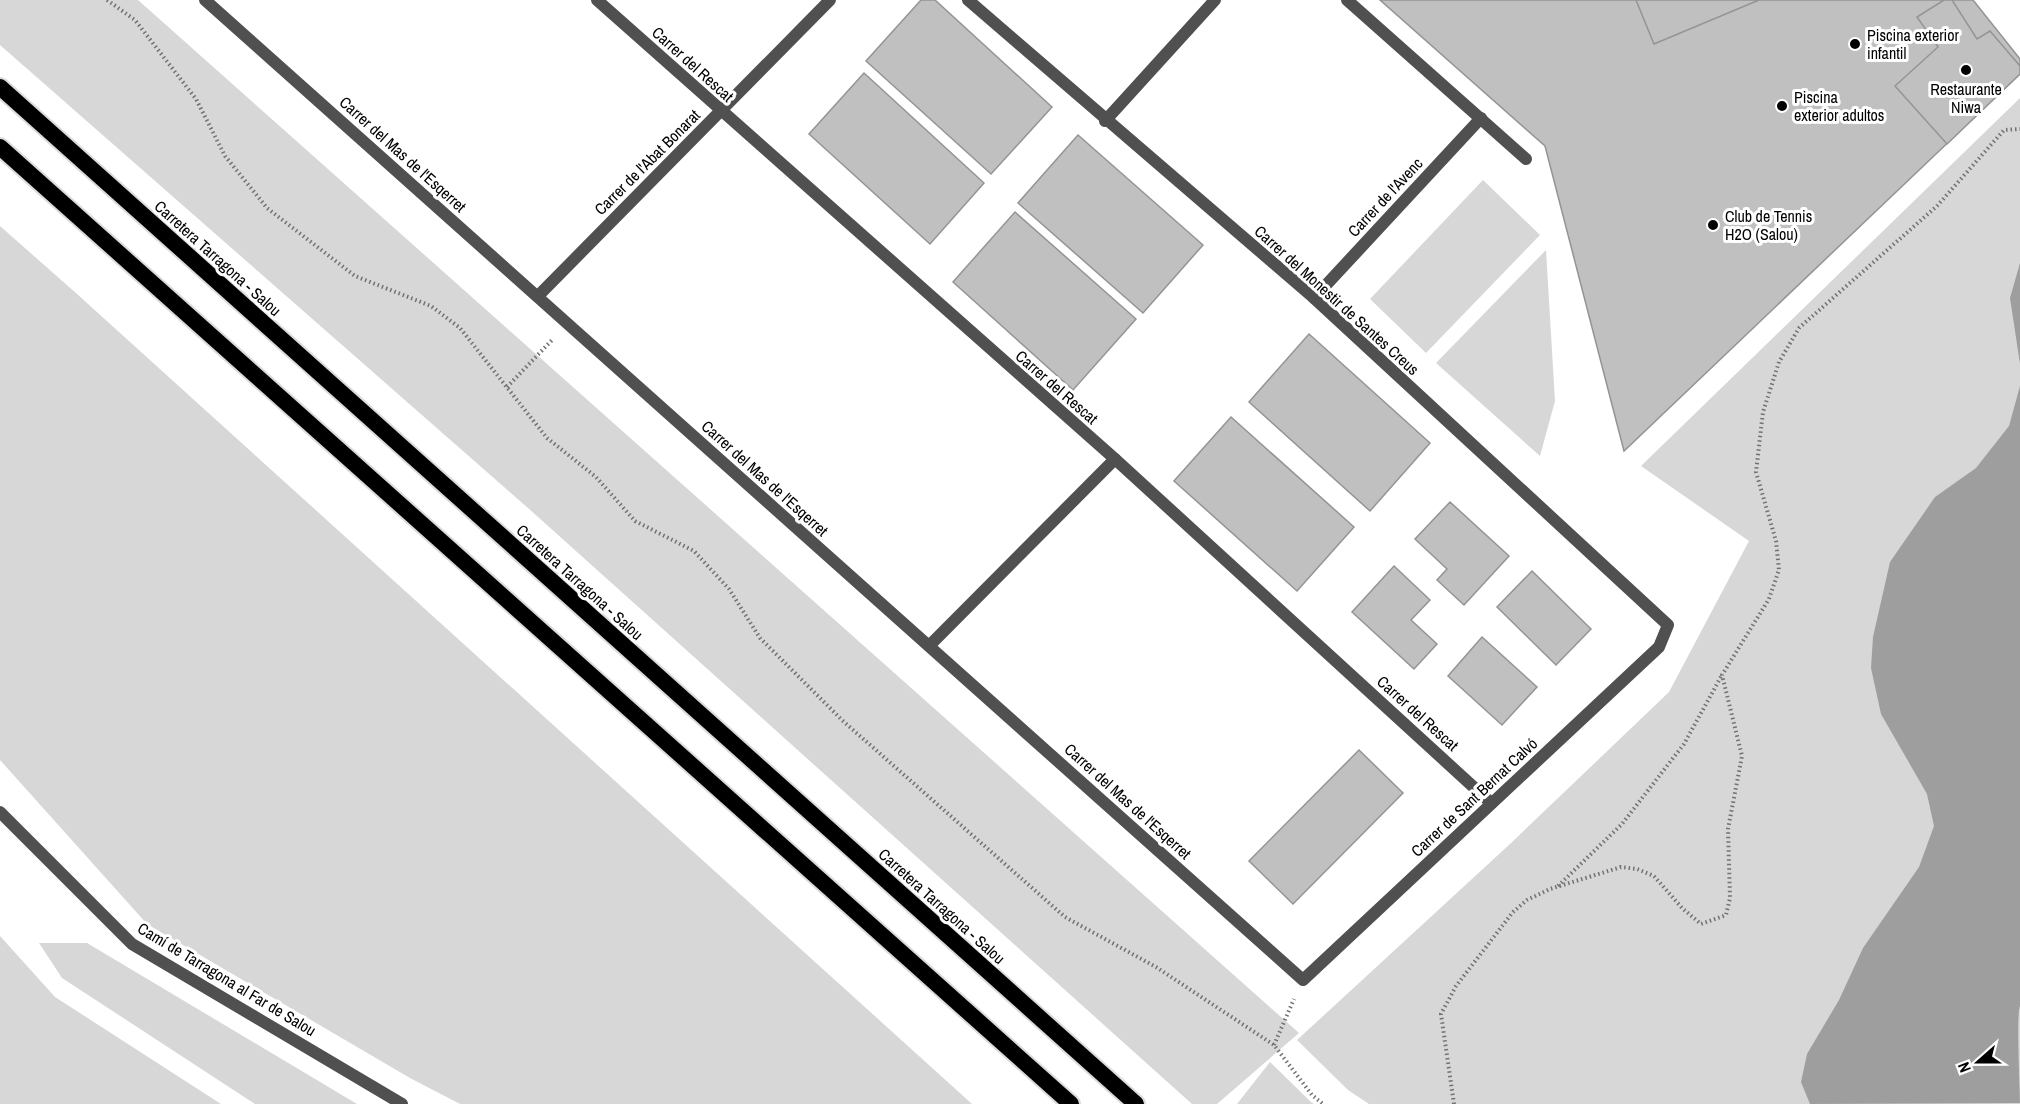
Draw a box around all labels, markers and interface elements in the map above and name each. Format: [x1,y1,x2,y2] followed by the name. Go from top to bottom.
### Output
[647,21,739,107] street label: Carrer del Rescat
[1867,24,1960,64] place label: Piscina exterior infantil
[1848,37,1862,51] marker: Piscina exterior infantil
[1959,63,1973,77] marker: Restaurante Niwa
[1930,78,2002,118] place label: Restaurante Niwa
[1794,86,1884,126] place label: Piscina exterior adultos
[335,91,471,217] street label: Carrer del Mas de l'Esqerret
[1775,99,1789,113] marker: Piscina exterior adultos
[589,104,705,220] street label: Carrer de l'Abat Bonarat
[1343,152,1428,241] street label: Carrer de l'Avenc
[150,195,286,321] street label: Carretera Tarragona - Salou
[1725,205,1812,245] place label: Club de Tennis H2O (Salou)
[1706,218,1720,232] marker: Club de Tennis H2O (Salou)
[1250,220,1424,380] street label: Carrer del Monestir de Santes Creus
[1011,345,1103,429] street label: Carrer del Rescat
[697,415,833,541] street label: Carrer del Mas de l'Esqerret
[512,519,648,645] street label: Carretera Tarragona - Salou
[1372,670,1464,756] street label: Carrer del Rescat
[1406,733,1542,861] street label: Carrer de Sant Bernat Calvó
[1060,738,1196,864] street label: Carrer del Mas de l'Esqerret
[874,843,1010,969] street label: Carretera Tarragona - Salou
[134,917,320,1041] street label: Camí de Tarragona al Far de Salou
[1948,1032,2008,1092] north arrow
[1952,1059,1976,1076] text: N

